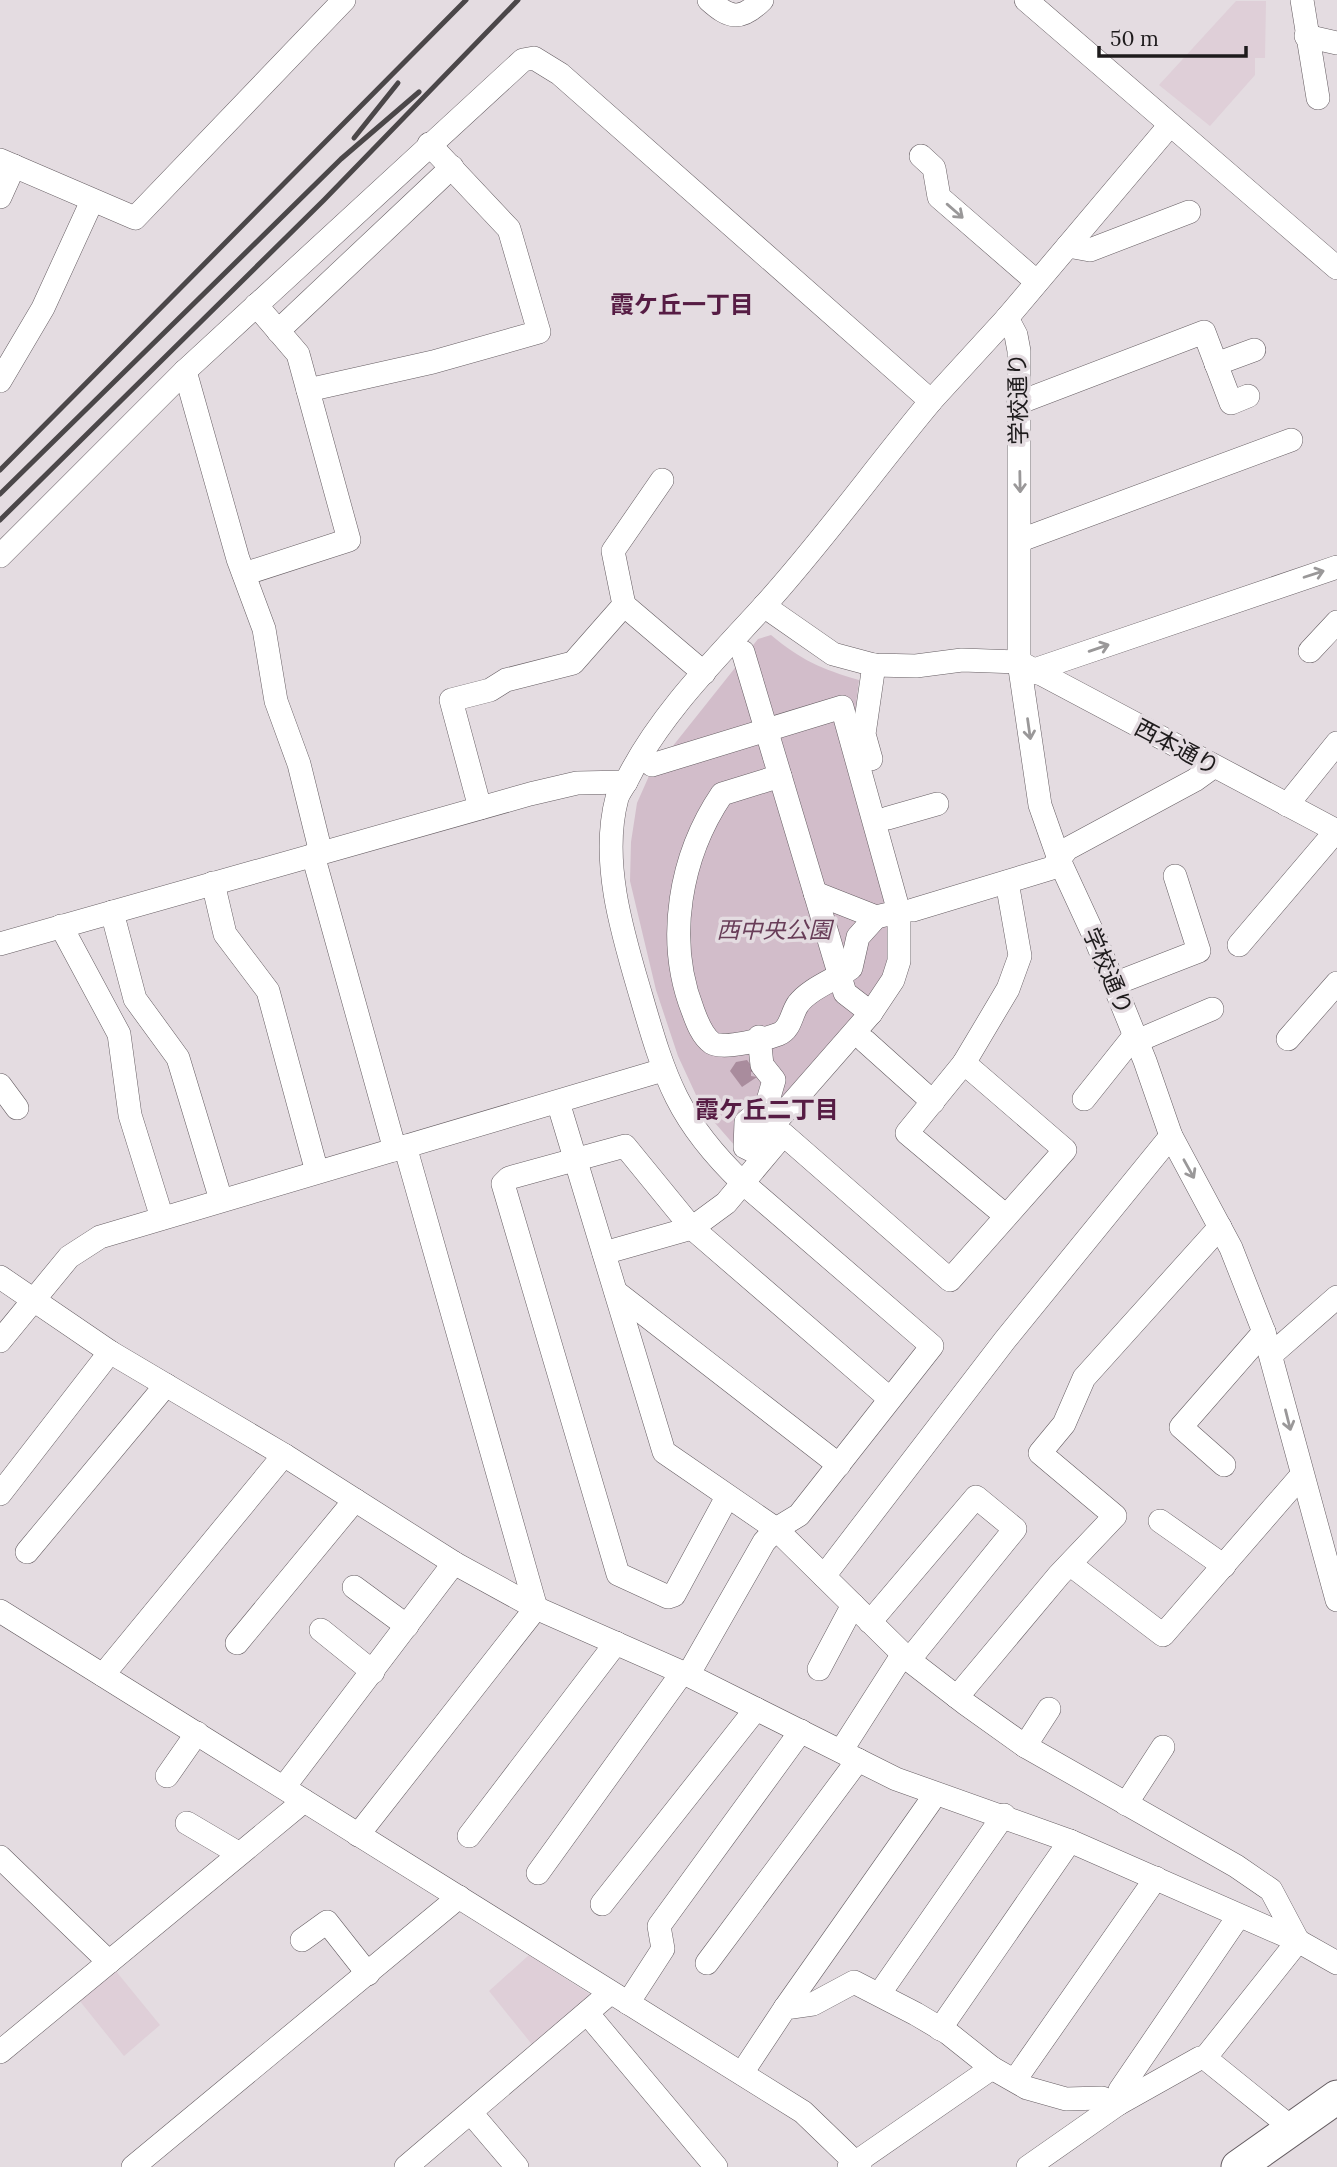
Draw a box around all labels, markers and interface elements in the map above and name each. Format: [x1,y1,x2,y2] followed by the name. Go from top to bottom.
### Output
[1099,14,1246,58] scale bar
[1110,25,1159,52] text: 50 m
[946,203,964,219] one-way arrow
[610,289,754,320] district label: 霞ケ丘一丁目
[1002,353,1033,445] street label: 学校通り
[1013,470,1026,493] one-way arrow
[1303,567,1325,579] one-way arrow
[1088,641,1110,654] one-way arrow
[1130,712,1225,781] street label: 西本通り
[1022,717,1035,740] one-way arrow
[717,915,835,944] park label: 西中央公園
[1077,923,1140,1019] street label: 学校通り
[695,1094,839,1125] district label: 霞ケ丘二丁目
[1183,1158,1196,1179] one-way arrow
[1282,1408,1295,1431] one-way arrow

